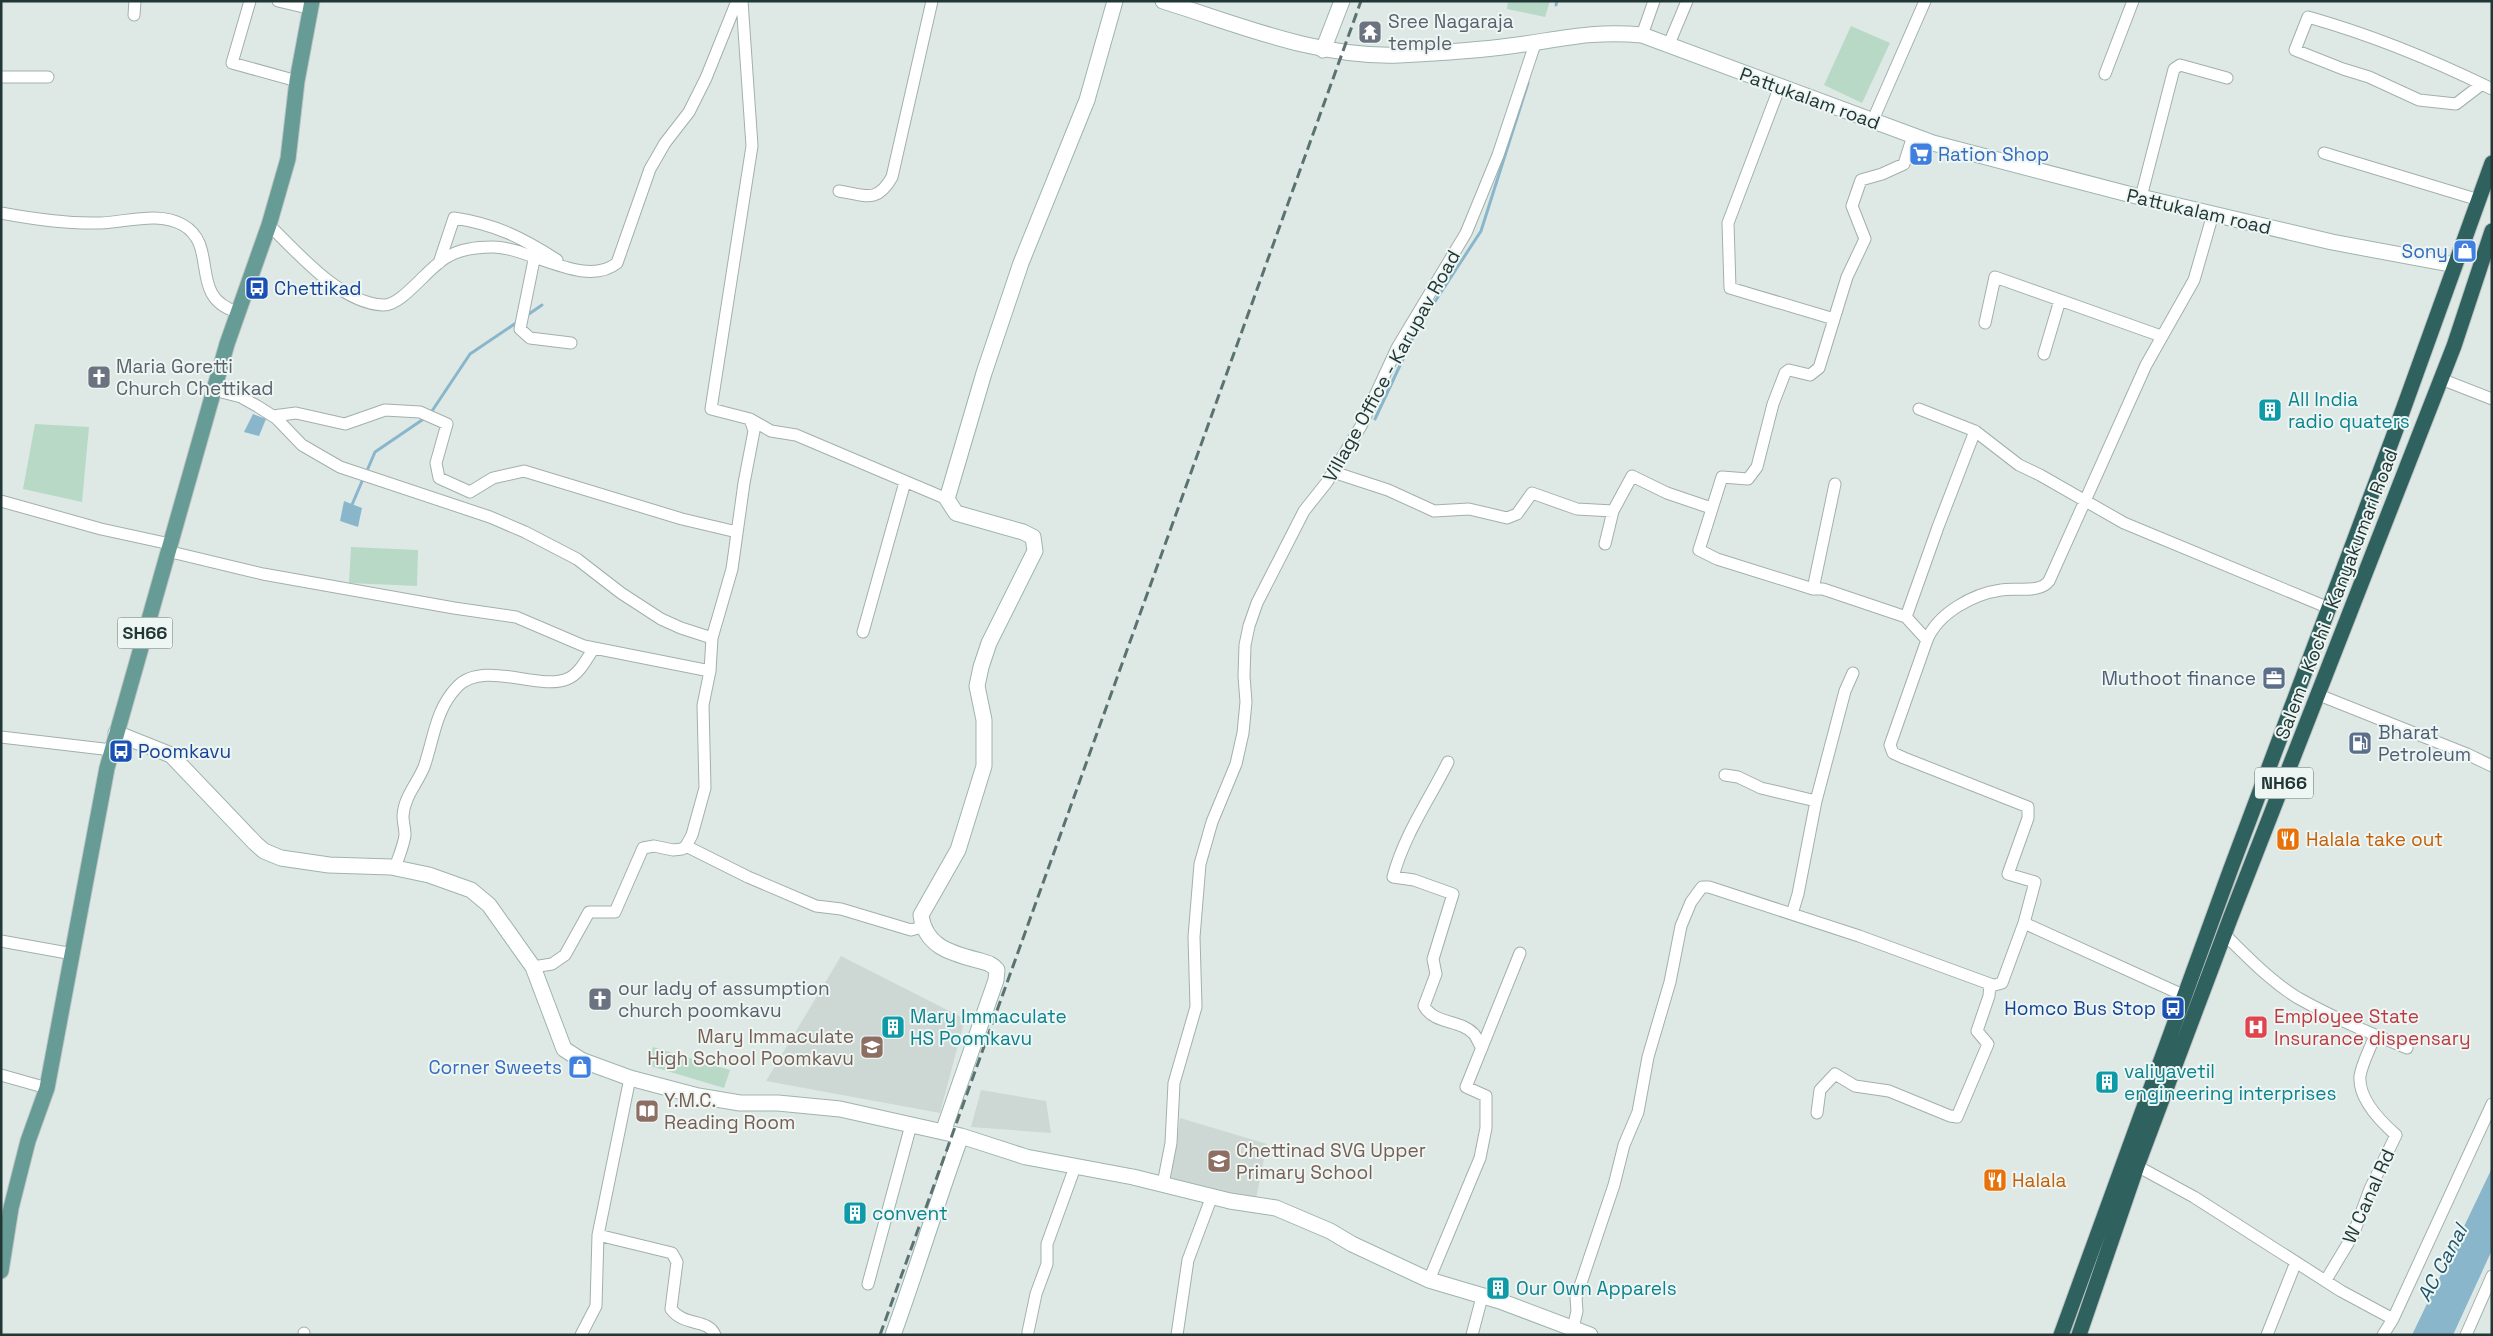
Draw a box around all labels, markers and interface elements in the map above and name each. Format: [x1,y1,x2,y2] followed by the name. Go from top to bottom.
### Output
[1388,9,1514,56] place label: Sree Nagaraja temple
[1357,19,1383,45] temple icon: Sree Nagaraja temple
[1736,61,1884,135] street label: Pattukalam road
[1908,141,1934,167] supermarket icon: Ration Shop
[1938,142,2049,167] place label: Ration Shop
[2124,183,2274,240] street label: Pattukalam road
[2452,238,2478,264] shop icon: Sony
[2401,239,2448,264] place label: Sony
[1317,246,1466,487] street label: Village Office - Karupav Road
[244,275,270,301] bus stop icon: Chettikad
[274,276,362,301] place label: Chettikad
[116,354,274,401] place label: Maria Goretti Church Chettikad
[86,364,112,390] church icon: Maria Goretti Church Chettikad
[2288,387,2410,434] place label: All India radio quaters
[2257,397,2283,423] building icon: All India radio quaters
[2269,445,2404,743] street label: Salem - Kochi - Kanyakumari Road
[118,618,172,648] road number: SH66
[2261,665,2287,691] office icon: Muthoot finance
[2101,666,2256,691] place label: Muthoot finance
[2378,720,2471,767] place label: Bharat Petroleum
[2347,730,2373,756] fuel station icon: Bharat Petroleum
[108,738,134,764] bus stop icon: Poomkavu
[138,739,231,764] place label: Poomkavu
[2255,768,2313,798] road number: NH66
[2275,826,2301,852] restaurant icon: Halala take out
[2306,827,2443,852] place label: Halala take out
[618,976,830,1023] place label: our lady of assumption church poomkavu
[587,986,613,1012] church icon: our lady of assumption church poomkavu
[2160,995,2186,1021] bus stop icon: Homco Bus Stop
[2004,996,2156,1021] place label: Homco Bus Stop
[910,1004,1067,1051] place label: Mary Immaculate HS Poomkavu
[2274,1004,2471,1051] place label: Employee State Insurance dispensary
[880,1014,906,1040] building icon: Mary Immaculate HS Poomkavu
[2243,1014,2269,1040] hospital icon: Employee State Insurance dispensary
[647,1024,854,1071] place label: Mary Immaculate High School Poomkavu
[859,1034,885,1060] school or university icon: Mary Immaculate High School Poomkavu
[567,1054,593,1080] shop icon: Corner Sweets
[428,1055,562,1080] place label: Corner Sweets
[2124,1059,2337,1106] place label: valiyavetil engineering interprises
[2094,1069,2120,1095] building icon: valiyavetil engineering interprises
[664,1088,795,1135] place label: Y.M.C. Reading Room
[634,1098,660,1124] library icon: Y.M.C. Reading Room
[1236,1138,1426,1185] place label: Chettinad SVG Upper Primary School
[2337,1145,2400,1247] street label: W Canal Rd
[1206,1148,1232,1174] school or university icon: Chettinad SVG Upper Primary School
[1982,1167,2008,1193] restaurant icon: Halala
[2012,1168,2067,1193] place label: Halala
[842,1200,868,1226] building icon: convent
[872,1201,948,1226] place label: convent
[2411,1218,2474,1306] water label: AC Canal
[1485,1275,1511,1301] building icon: Our Own Apparels
[1516,1276,1677,1301] place label: Our Own Apparels

